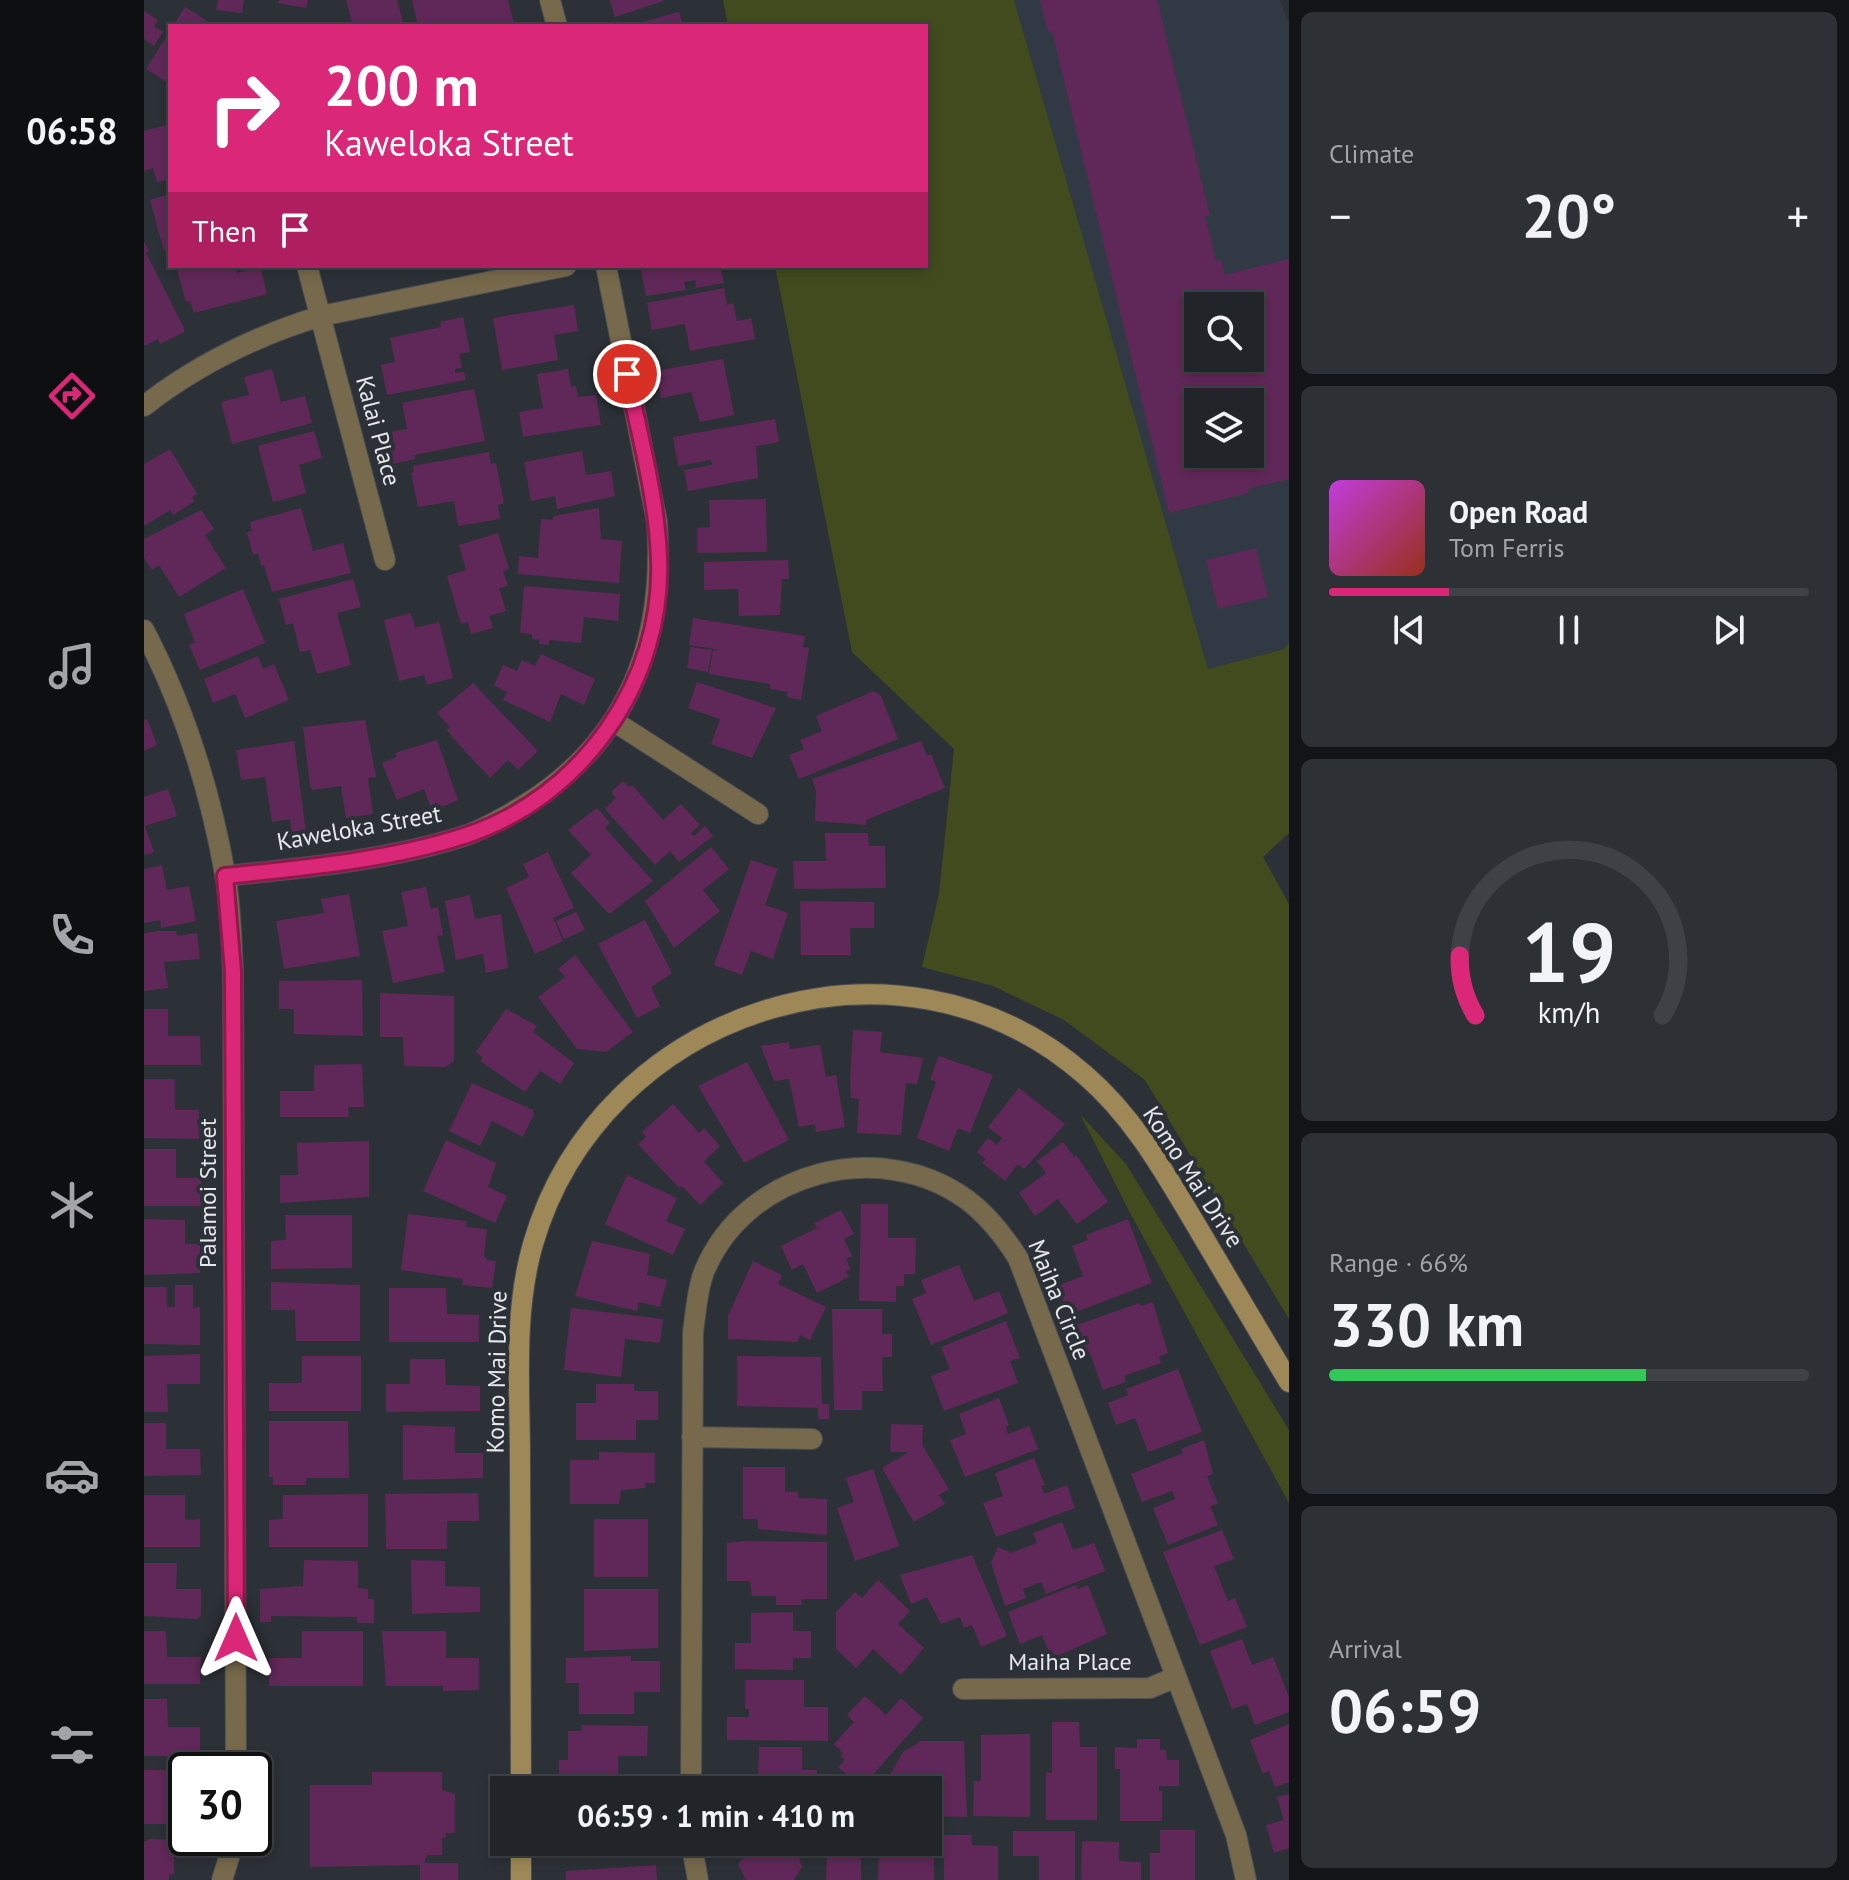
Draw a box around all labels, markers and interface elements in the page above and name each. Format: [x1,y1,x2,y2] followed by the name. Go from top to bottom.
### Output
[324,49,479,121] text: 200 m
[192,56,296,160] icon: right
[26,107,118,154] text: 06:58
[324,119,574,166] text: Kaweloka Street
[1329,137,1414,170] text: Climate
[1522,176,1616,254] text: 20°
[1329,187,1351,244] text: −
[1787,187,1809,244] text: +
[273,208,317,252] icon: arrive
[192,211,257,250] text: Then
[1184,292,1264,468] map controls
[1184,292,1264,372] button: search
[593,340,661,408] pin
[605,352,649,396] icon: arrive
[44,368,100,424] icon: directions
[349,373,408,489] street label: Kalai Place
[1184,388,1264,468] button: layers
[1449,492,1588,531] text: Open Road
[1449,531,1564,564] text: Tom Ferris
[1387,608,1431,652] icon: previous
[1547,608,1591,652] icon: pause
[1707,608,1751,652] icon: next
[44,638,100,694] icon: music
[274,798,444,857] street label: Kaweloka Street
[1522,897,1616,1005] text: 19
[44,907,100,963] icon: phone
[1538,994,1600,1031] text: km/h
[1136,1100,1251,1253] street label: Komo Mai Drive
[192,1118,223,1268] street label: Palamoi Street
[44,1177,100,1233] icon: climate
[1021,1235,1098,1365] street label: Maiha Circle
[1329,1246,1468,1279] text: Range · 66%
[1329,1285,1524,1363] text: 330 km
[480,1290,513,1454] street label: Komo Mai Drive
[44,1447,100,1503] icon: car
[194,1596,278,1680] position arrow
[1329,1632,1402,1665] text: Arrival
[1008,1646,1132,1677] street label: Maiha Place
[1329,1671,1481,1749] text: 06:59
[44,1717,100,1773] icon: filters
[168,1752,272,1856] speed limit sign: 30
[577,1796,855,1835] text: 06:59 · 1 min · 410 m

